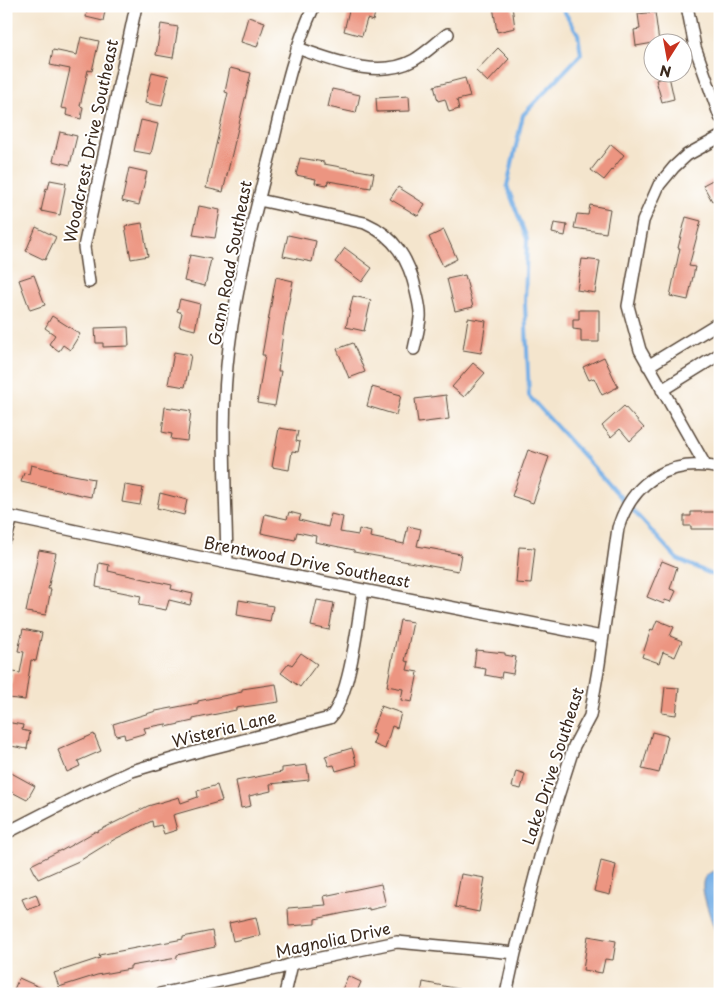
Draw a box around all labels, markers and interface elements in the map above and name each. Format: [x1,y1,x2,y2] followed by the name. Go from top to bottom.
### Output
[644,32,694,82] north arrow
[57,37,123,245] street label: Woodcrest Drive Southeast
[658,60,673,83] text: N
[201,178,257,347] street label: Gann Road Southeast
[202,529,412,593] street label: Brentwood Drive Southeast
[515,684,589,848] street label: Lake Drive Southeast
[169,703,278,753] street label: Wisteria Lane
[273,915,392,963] street label: Magnolia Drive

